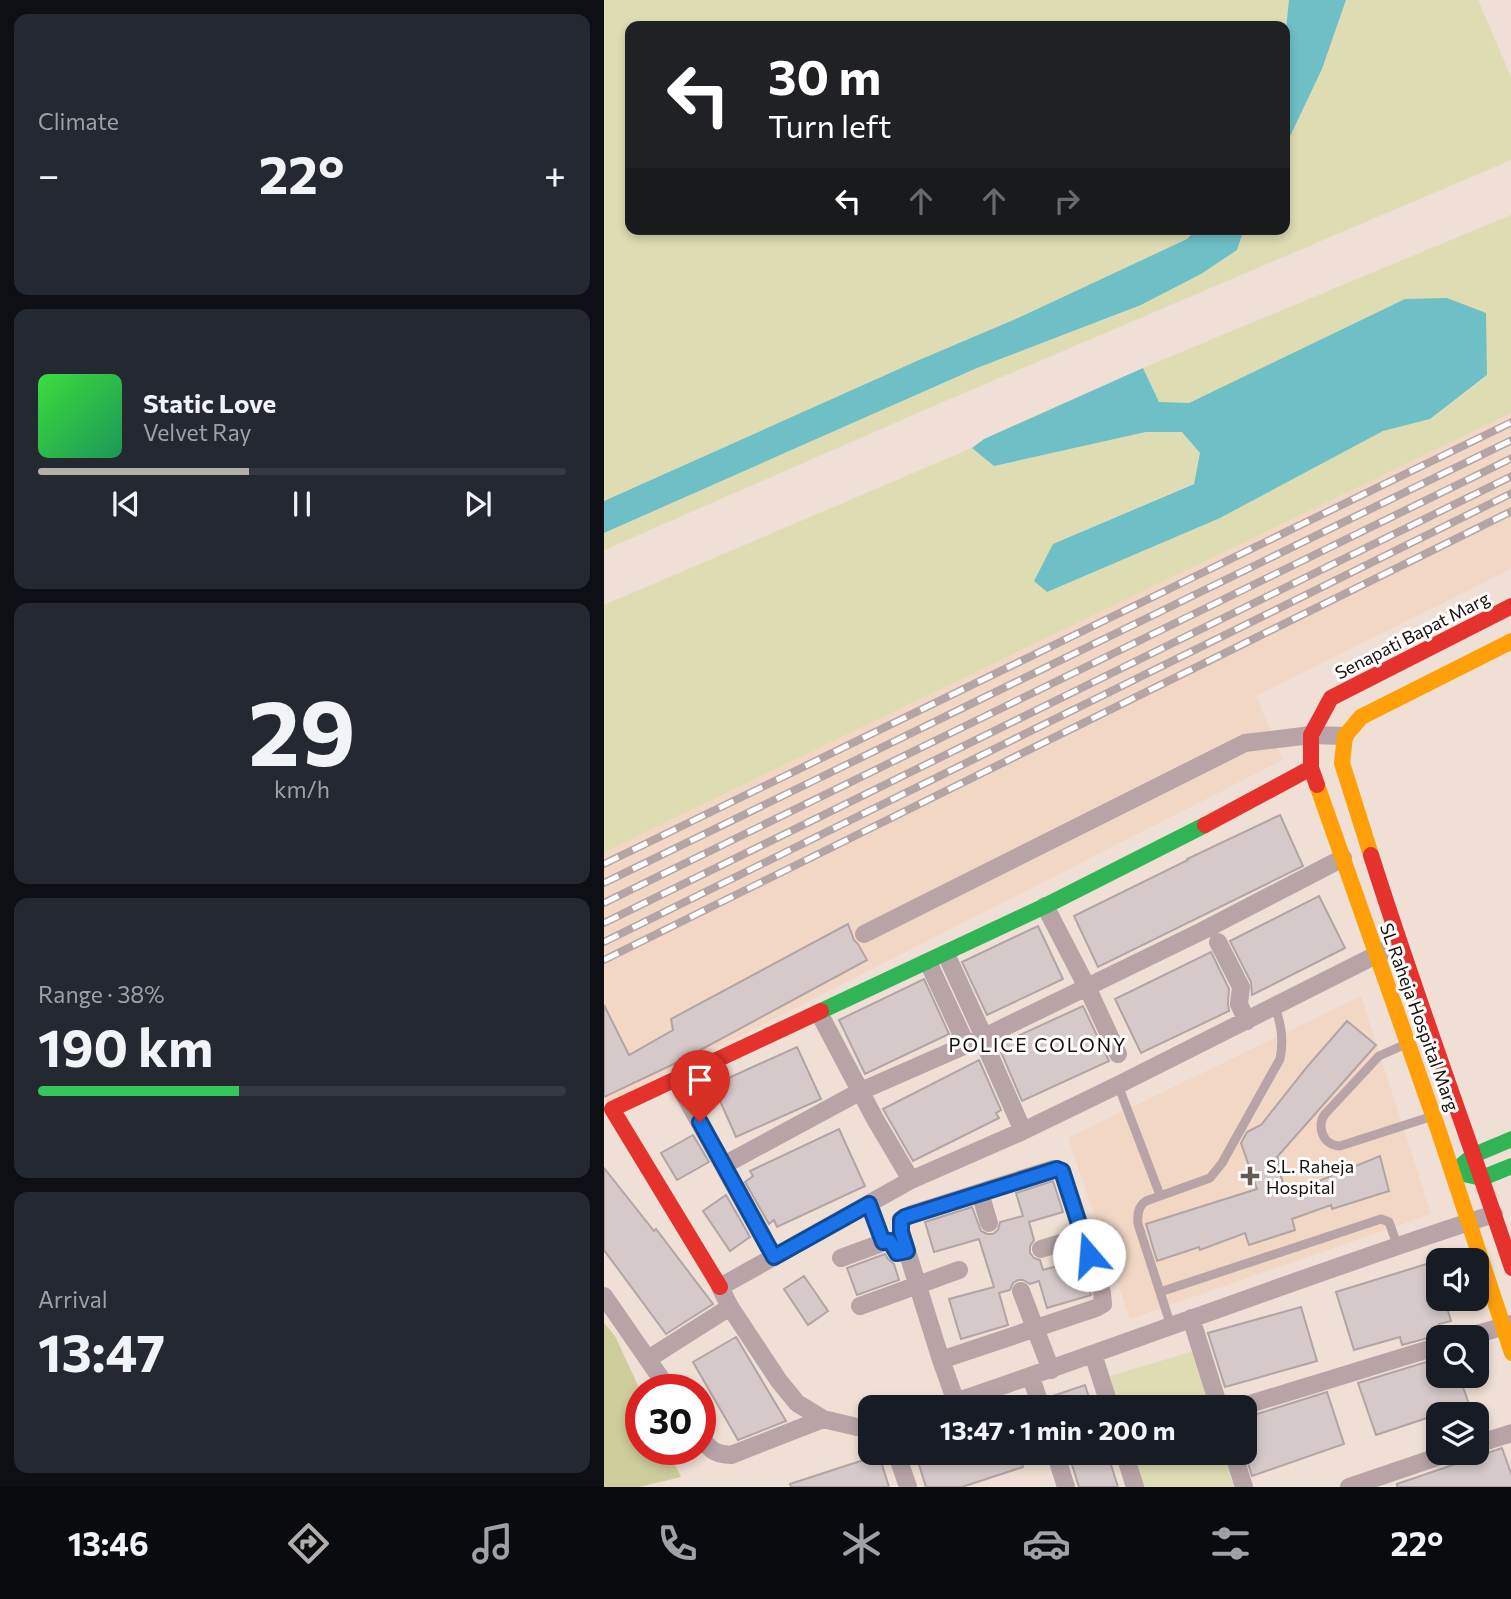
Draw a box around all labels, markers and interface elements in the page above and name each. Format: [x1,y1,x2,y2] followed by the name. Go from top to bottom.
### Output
[768,45,881,105] text: 30 m
[653,49,744,140] icon: left
[768,105,892,145] text: Turn left
[38,107,119,135] text: Climate
[259,141,344,205] text: 22°
[38,150,60,197] text: −
[544,150,566,197] text: +
[829,182,867,220] icon: left
[902,182,940,220] icon: ahead
[975,182,1013,220] icon: ahead
[1048,182,1086,220] icon: right
[143,387,276,418] text: Static Love
[143,418,251,446] text: Velvet Ray
[107,485,145,523] icon: previous
[283,485,321,523] icon: pause
[459,485,497,523] icon: next
[1331,586,1493,684] street label: Senapati Bapat Marg
[248,673,356,785] text: 29
[274,775,330,803] text: km/h
[1376,920,1464,1114] street label: SL Raheja Hospital Marg
[38,980,165,1008] text: Range · 38%
[38,1014,213,1078] text: 190 km
[949,1033,1127,1056] district label: POLICE COLONY
[670,1050,730,1122] pin
[681,1061,719,1099] icon: arrive
[1266,1155,1354,1198] place label: S.L. Raheja Hospital
[1240,1166,1260,1186] marker: S.L. Raheja Hospital
[1052,1218,1126,1292] position arrow
[1426,1248,1489,1465] map controls
[1426,1248,1489,1311] button: sound
[38,1285,108,1313] text: Arrival
[38,1319,165,1383] text: 13:47
[1426,1325,1489,1388] button: search
[625,1374,716,1465] speed limit sign: 30
[1426,1402,1489,1465] button: layers
[940,1414,1175,1445] text: 13:47 · 1 min · 200 m
[284,1519,333,1568] icon: directions
[468,1519,517,1568] icon: music
[653,1519,702,1568] icon: phone
[837,1519,886,1568] icon: climate
[1022,1519,1071,1568] icon: car
[1206,1519,1255,1568] icon: filters
[68,1523,149,1563] text: 13:46
[1391,1523,1443,1563] text: 22°

